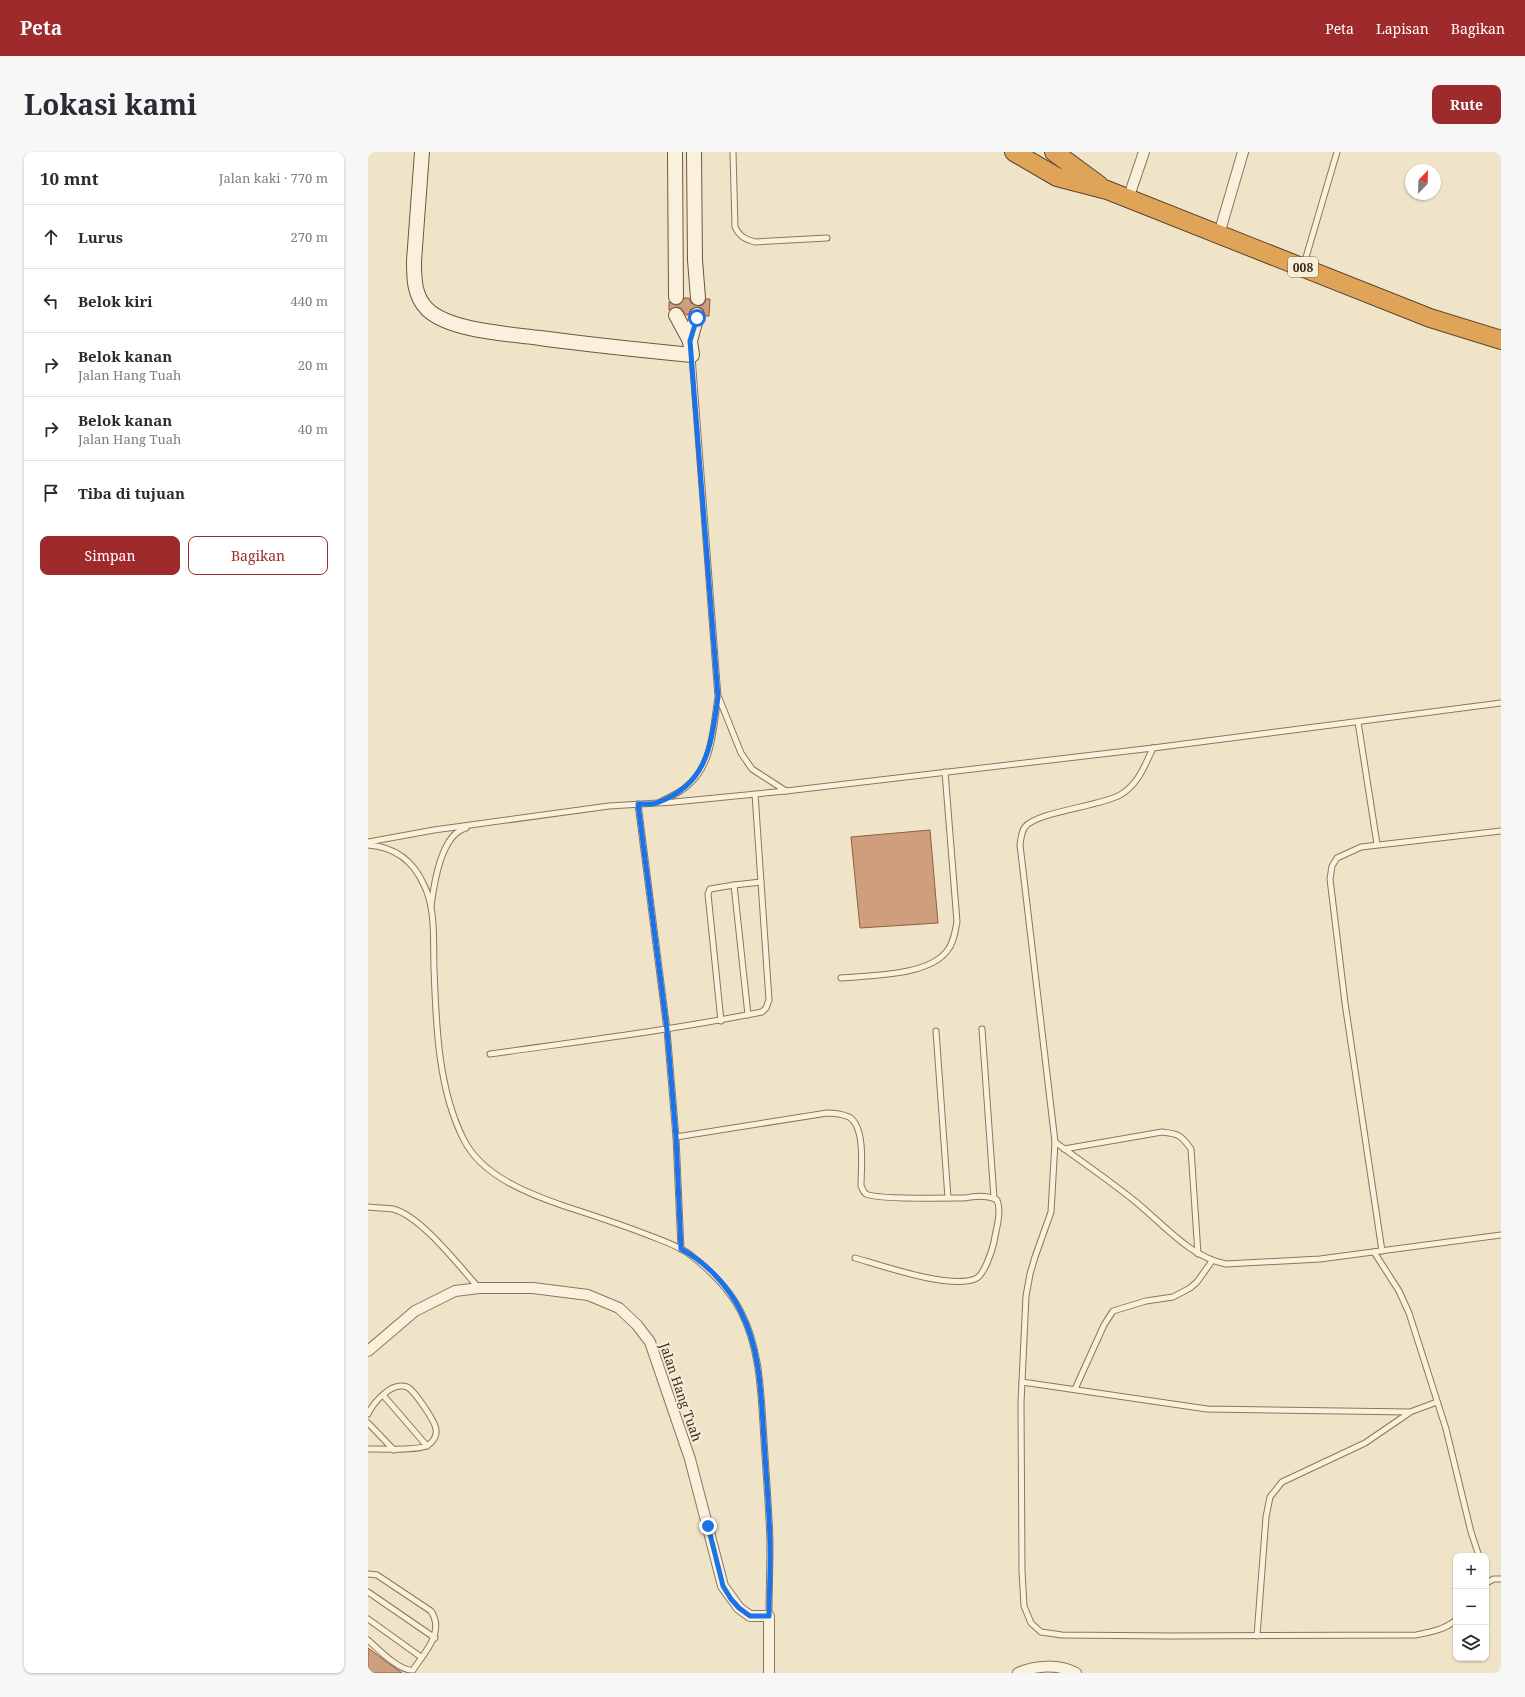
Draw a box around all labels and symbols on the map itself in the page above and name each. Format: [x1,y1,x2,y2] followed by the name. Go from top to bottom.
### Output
[1405,164,1441,200] north arrow
[1288,257,1318,277] road number: 008
[688,309,706,327] route start
[655,1339,706,1444] street label: Jalan Hang Tuah
[699,1517,717,1535] route end

